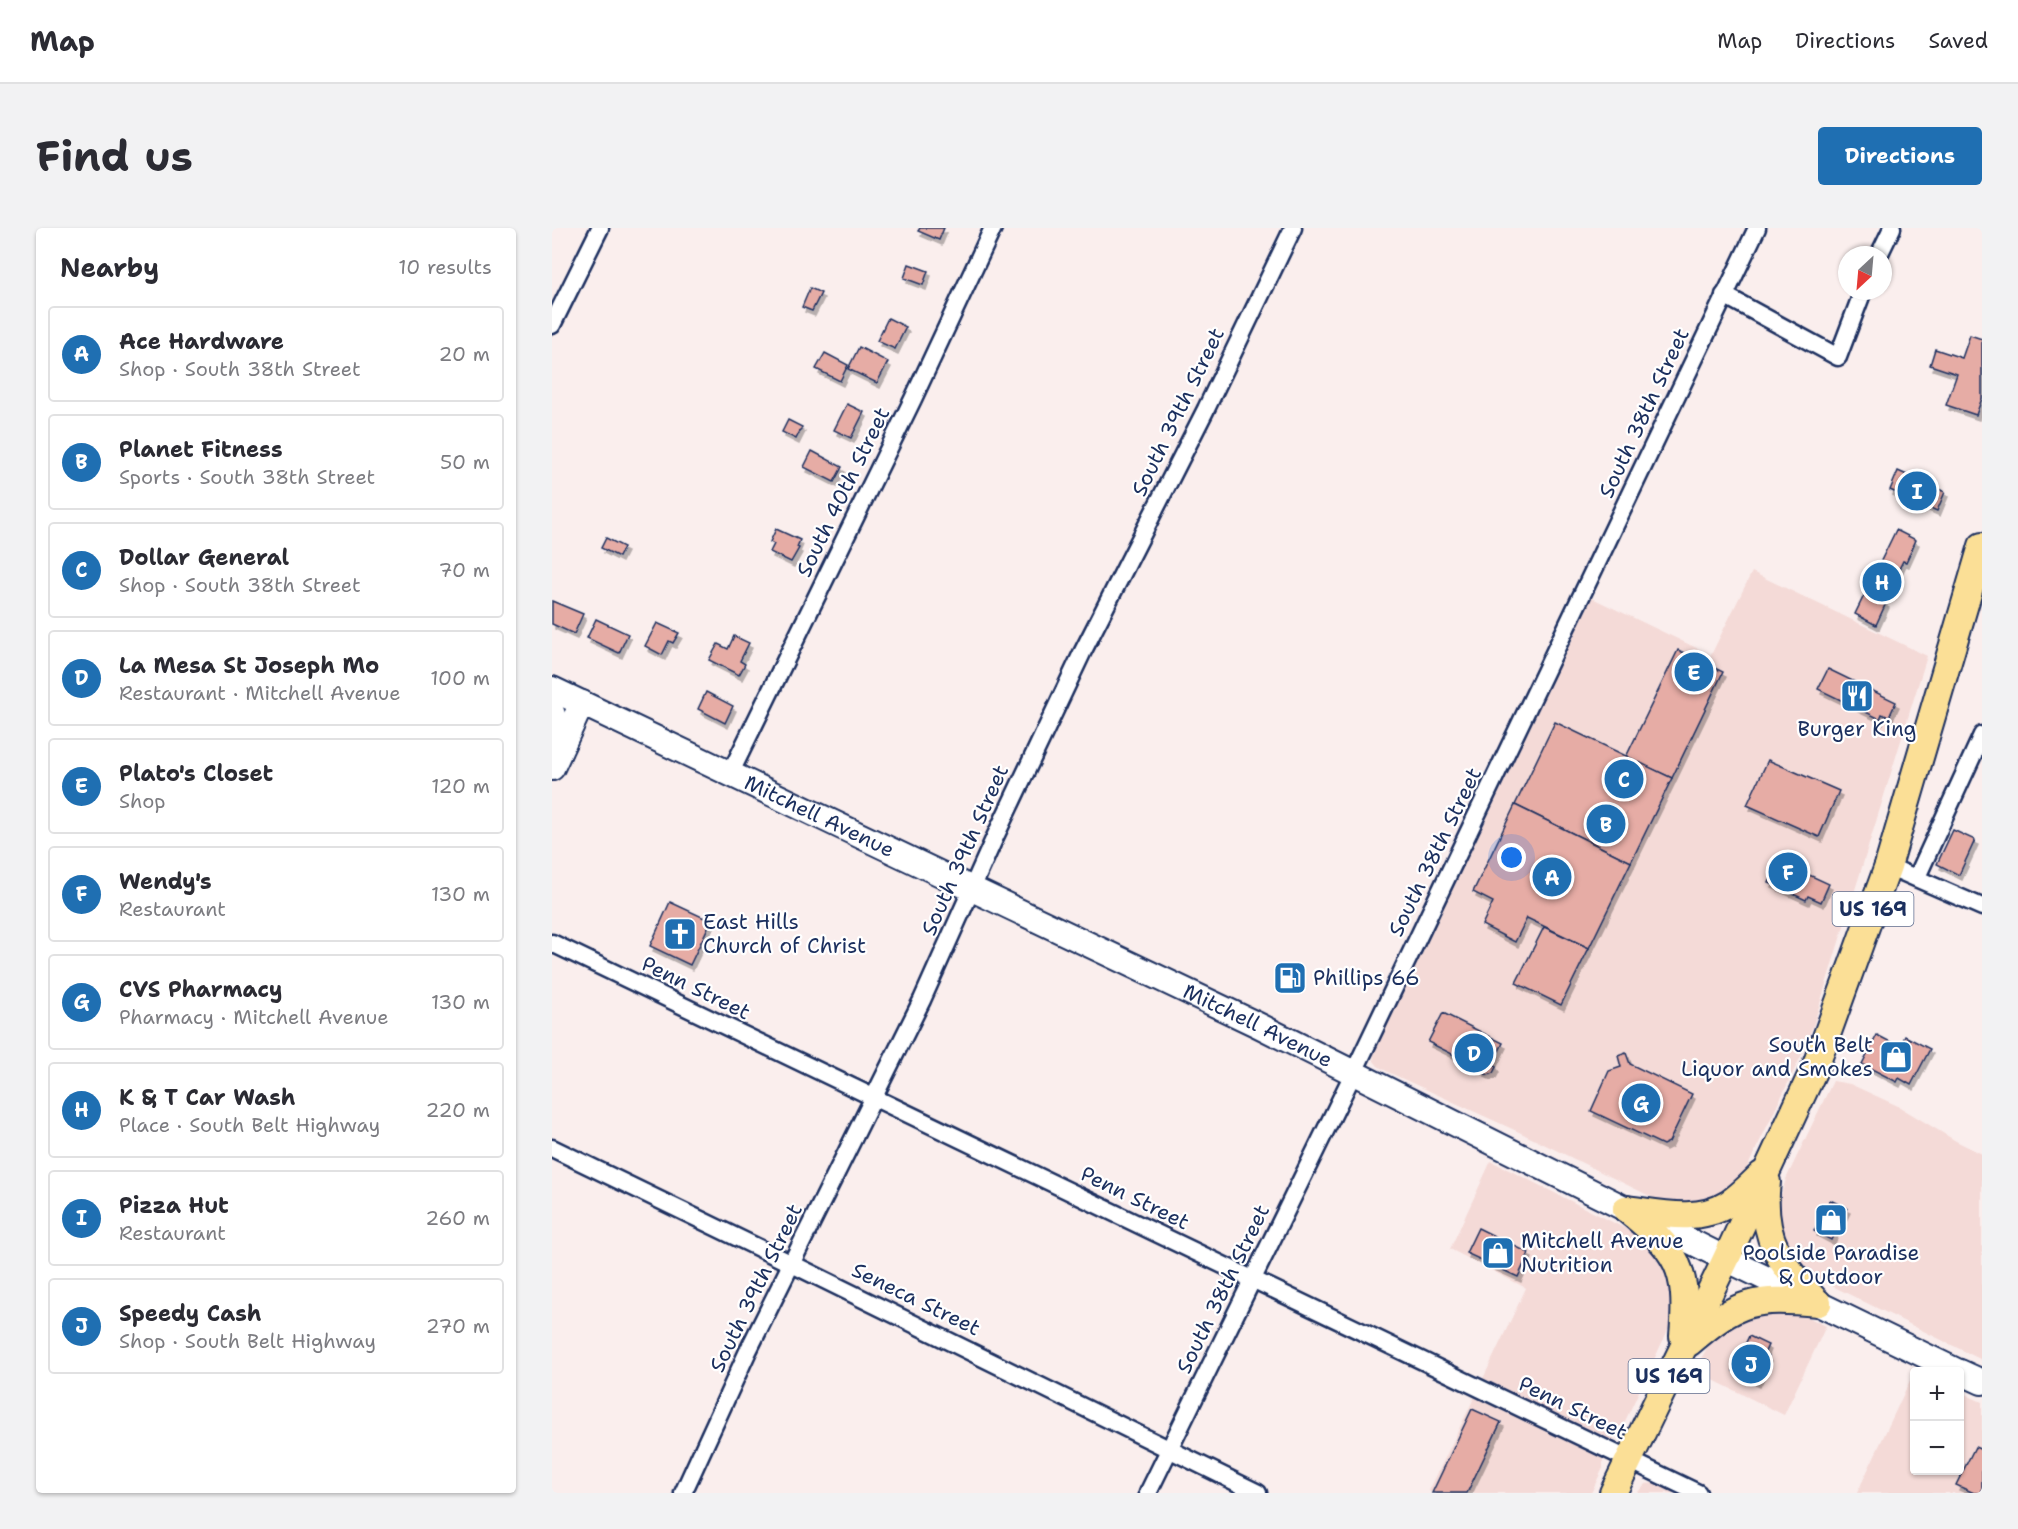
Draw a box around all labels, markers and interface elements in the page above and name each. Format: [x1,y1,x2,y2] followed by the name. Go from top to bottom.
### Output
[30,22,95,60] text: Map
[1717,27,1762,55] text: Map
[1795,27,1895,55] text: Directions
[1928,27,1988,55] text: Saved
[1818,127,1982,185] button: Directions
[36,128,193,184] text: Find us
[1838,246,1892,300] north arrow
[60,250,159,285] text: Nearby
[398,254,492,280] text: 10 results
[1125,323,1231,501] street label: South 39th Street
[1592,323,1696,503] street label: South 38th Street
[119,327,284,356] text: Ace Hardware
[74,341,89,367] text: A
[439,341,490,367] text: 20 m
[119,356,361,382] text: Shop · South 38th Street
[790,403,896,581] street label: South 40th Street
[119,435,283,464] text: Planet Fitness
[75,449,88,475] text: B
[440,449,490,475] text: 50 m
[119,464,375,490] text: Sports · South 38th Street
[1898,468,1936,514] pin: I
[119,543,289,572] text: Dollar General
[75,557,88,583] text: C
[438,557,490,583] text: 70 m
[1862,560,1902,604] pin: H
[119,572,361,598] text: Shop · South 38th Street
[1674,650,1714,694] pin: E
[119,651,379,680] text: La Mesa St Joseph Mo
[74,665,89,691] text: D
[430,665,490,691] text: 100 m
[1839,678,1875,714] restaurant icon: Burger King
[119,680,401,706] text: Restaurant · Mitchell Avenue
[1797,715,1917,743] place label: Burger King
[1604,756,1644,802] pin: C
[119,759,273,788] text: Plato's Closet
[915,760,1015,940] street label: South 39th Street
[1382,763,1488,941] street label: South 38th Street
[740,769,899,864] street label: Mitchell Avenue
[75,773,88,799] text: E
[431,773,490,799] text: 120 m
[119,788,166,814] text: Shop
[1586,802,1626,846] pin: B
[1497,843,1526,872] your location
[1768,850,1808,894] pin: F
[1532,854,1572,900] pin: A
[119,867,212,896] text: Wendy's
[76,881,87,907] text: F
[431,881,490,907] text: 130 m
[1832,892,1914,926] road number: US 169
[119,896,226,922] text: Restaurant
[703,908,866,960] place label: East Hills Church of Christ
[662,916,698,952] church icon: East Hills Church of Christ
[637,950,755,1026] street label: Penn Street
[1272,960,1308,996] fuel station icon: Phillips 66
[1313,964,1420,992] place label: Phillips 66
[119,975,282,1004] text: CVS Pharmacy
[1178,977,1337,1074] street label: Mitchell Avenue
[73,989,90,1015] text: G
[431,989,490,1015] text: 130 m
[119,1004,388,1030] text: Pharmacy · Mitchell Avenue
[1454,1030,1494,1076] pin: D
[1681,1031,1873,1083] place label: South Belt Liquor and Smokes
[1878,1039,1914,1075] shop icon: South Belt Liquor and Smokes
[1622,1080,1660,1126] pin: G
[119,1083,295,1112] text: K & T Car Wash
[74,1097,89,1123] text: H
[426,1097,490,1123] text: 220 m
[119,1112,380,1138] text: Place · South Belt Highway
[1076,1160,1194,1236] street label: Penn Street
[119,1191,229,1220] text: Pizza Hut
[703,1199,809,1377] street label: South 39th Street
[1170,1200,1276,1378] street label: South 38th Street
[1813,1202,1849,1238] shop icon: Poolside Paradise & Outdoor
[76,1205,87,1231] text: I
[425,1205,490,1231] text: 260 m
[119,1220,226,1246] text: Restaurant
[1521,1227,1684,1279] place label: Mitchell Avenue Nutrition
[1480,1235,1516,1271] shop icon: Mitchell Avenue Nutrition
[1742,1239,1920,1291] place label: Poolside Paradise & Outdoor
[847,1256,985,1342] street label: Seneca Street
[119,1299,261,1328] text: Speedy Cash
[75,1313,88,1339] text: J
[426,1313,490,1339] text: 270 m
[119,1328,376,1354] text: Shop · South Belt Highway
[1732,1342,1770,1386] pin: J
[1628,1359,1710,1393] road number: US 169
[1910,1367,1964,1475] map controls
[1910,1367,1964,1421] button: +
[1514,1370,1632,1446] street label: Penn Street
[1910,1421,1964,1475] button: −

